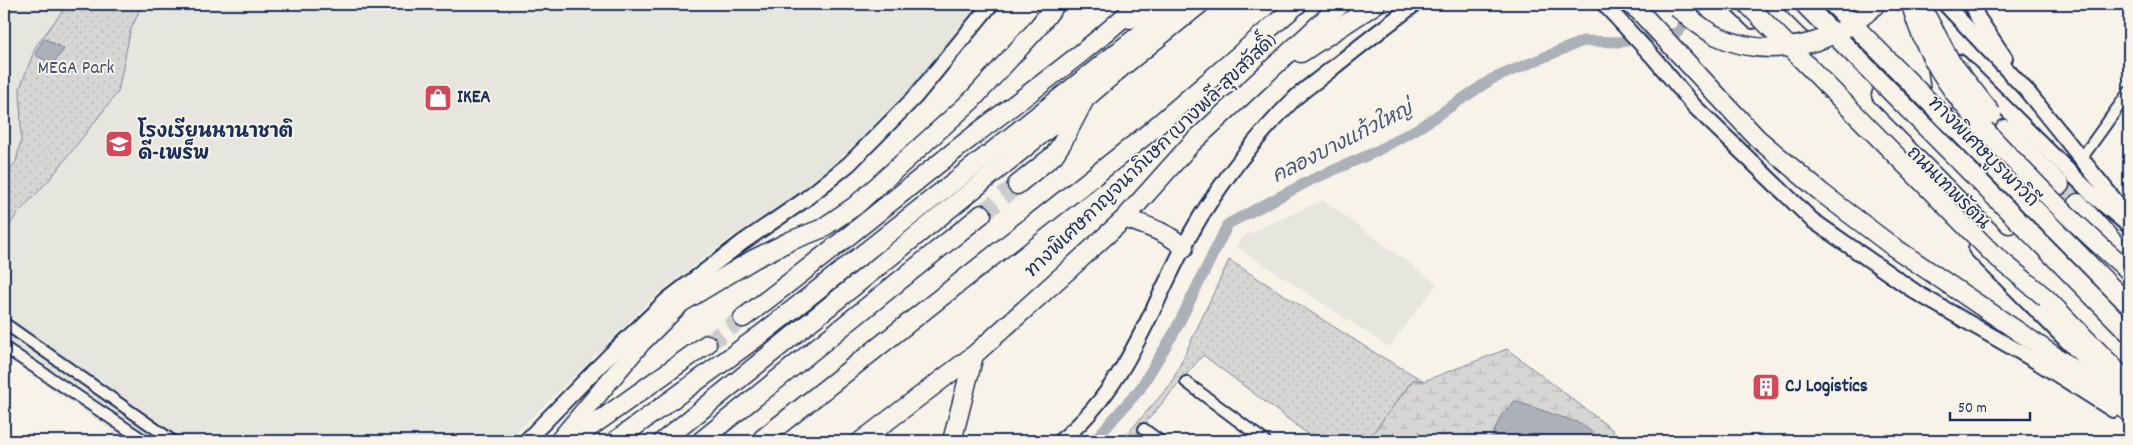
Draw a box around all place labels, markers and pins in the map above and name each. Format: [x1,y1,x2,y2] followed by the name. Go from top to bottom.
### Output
[423,83,453,113] shop icon: IKEA
[457,85,491,112] place label: IKEA
[137,117,293,169] place label: โรงเรียนนานาชาติ ดี-เพร็พ
[104,129,134,159] school or university icon: โรงเรียนนานาชาติ ดี-เพร็พ
[1751,372,1781,402] building icon: CJ Logistics
[1785,374,1868,401] place label: CJ Logistics

